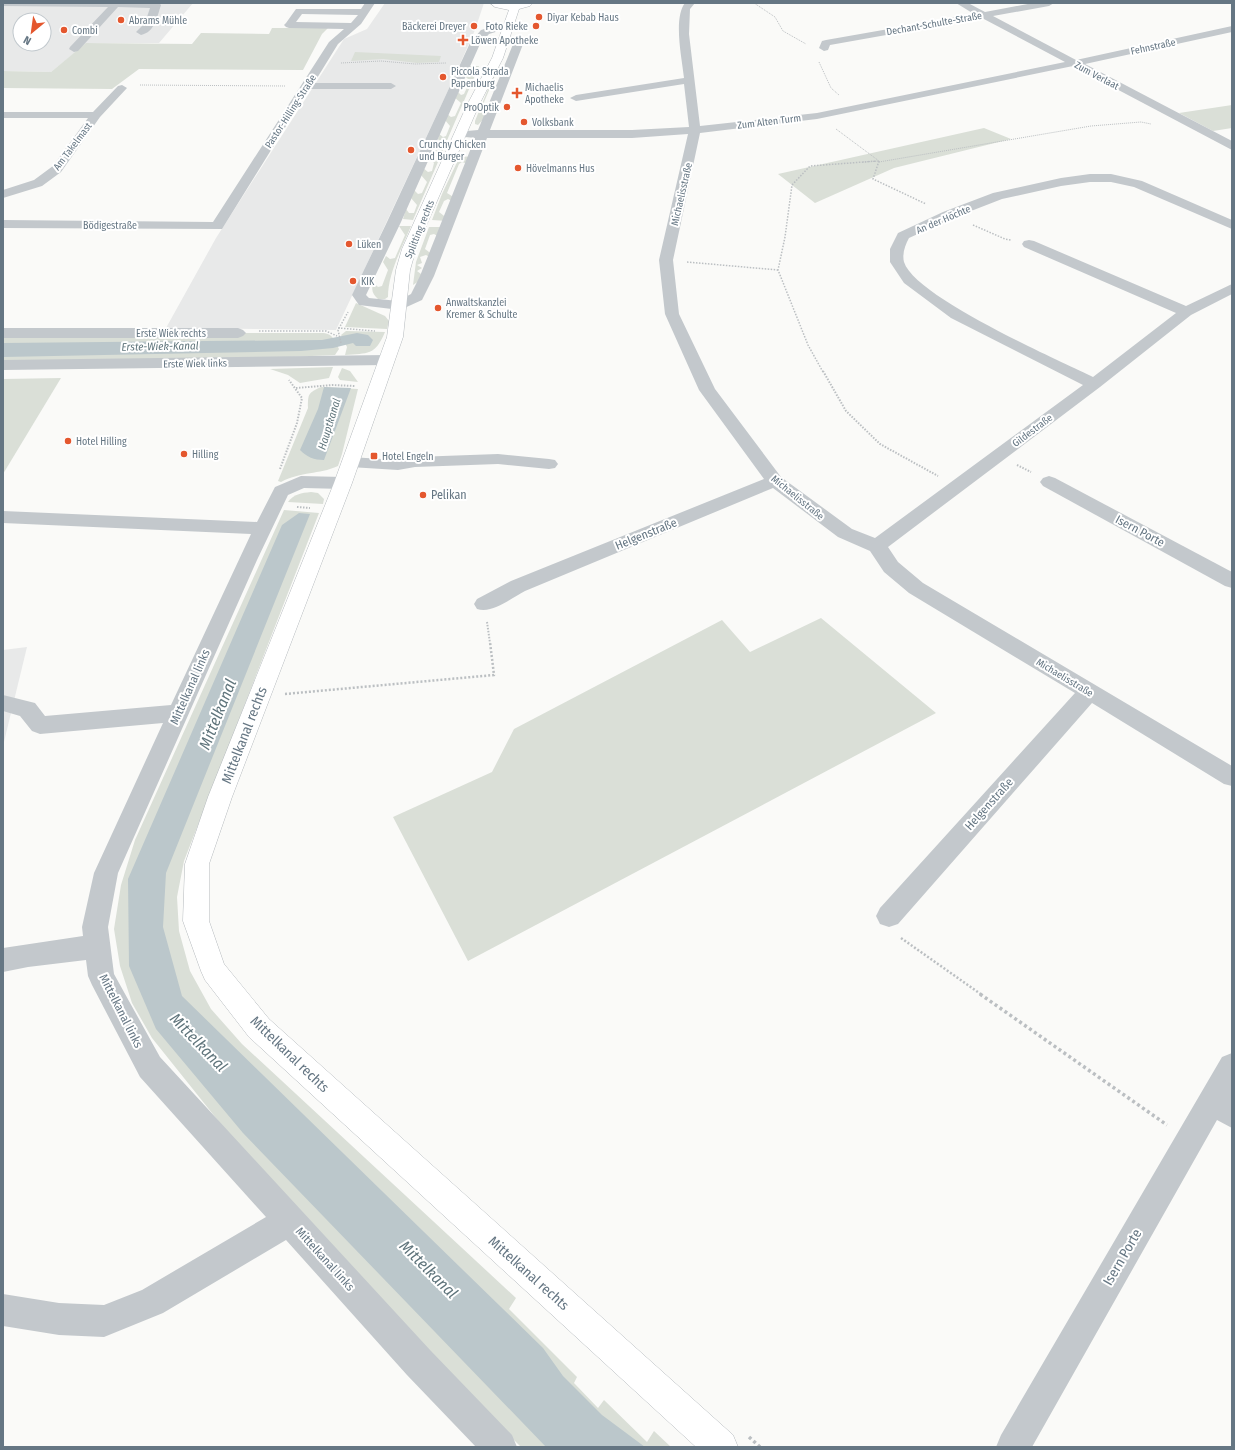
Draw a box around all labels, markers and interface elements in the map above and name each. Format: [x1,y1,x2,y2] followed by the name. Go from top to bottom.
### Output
[885,10,983,38] street label: Dechant-Schulte-Straße
[12,12,52,52] north arrow
[534,12,544,22] marker: Diyar Kebab Haus
[547,12,619,24] place label: Diyar Kebab Haus
[116,15,126,25] marker: Abrams Mühle
[129,15,187,27] place label: Abrams Mühle
[402,21,467,33] place label: Bäckerei Dreyer
[469,21,479,31] marker: Bäckerei Dreyer
[486,21,528,33] place label: Foto Rieke
[531,21,541,31] marker: Foto Rieke
[59,25,69,35] marker: Combi
[72,25,98,37] place label: Combi
[21,33,33,48] text: N
[458,35,468,45] marker: Löwen Apotheke
[471,35,538,47] place label: Löwen Apotheke
[1130,36,1177,58] street label: Fehnstraße
[1072,59,1121,93] street label: Zum Verlaat
[451,66,509,90] place label: Piccola Strada Papenburg
[438,72,448,82] marker: Piccola Strada Papenburg
[263,73,319,151] street label: Pastor-Hilling-Straße
[525,82,564,106] place label: Michaelis Apotheke
[512,88,522,98] marker: Michaelis Apotheke
[463,102,499,114] place label: ProOptik
[502,102,512,112] marker: ProOptik
[737,112,802,132] street label: Zum Alten Turm
[519,117,529,127] marker: Volksbank
[532,117,574,129] place label: Volksbank
[51,120,95,173] street label: Am Takelmast
[419,139,486,163] place label: Crunchy Chicken und Burger
[406,145,416,155] marker: Crunchy Chicken und Burger
[669,162,695,227] street label: Michaelisstraße
[513,163,523,173] marker: Hövelmanns Hus
[526,163,595,175] place label: Hövelmanns Hus
[403,198,437,260] street label: Splitting rechts
[914,203,972,237] street label: An der Höchte
[83,220,137,232] street label: Bödigestraße
[344,239,354,249] marker: Lüken
[357,239,381,251] place label: Lüken
[348,276,358,286] marker: KIK
[361,276,375,288] place label: KIK
[446,297,517,321] place label: Anwaltskanzlei Kremer & Schulte
[433,303,443,313] marker: Anwaltskanzlei Kremer & Schulte
[136,328,206,340] street label: Erste Wiek rechts
[121,339,199,354] water label: Erste-Wiek-Kanal
[163,357,227,371] street label: Erste Wiek links
[316,397,343,451] water label: Hauptkanal
[1010,412,1055,450] street label: Gildestraße
[63,436,73,446] marker: Hotel Hilling
[76,436,127,448] place label: Hotel Hilling
[179,449,189,459] marker: Hilling
[192,449,219,461] place label: Hilling
[369,451,379,461] marker: Hotel Engeln
[382,451,434,463] place label: Hotel Engeln
[769,473,826,523] street label: Michaelisstraße
[431,488,467,502] place label: Pelikan
[418,490,428,500] marker: Pelikan
[1113,512,1167,550] street label: Isern Porte
[613,515,679,553] street label: Helgenstraße
[167,647,213,727] street label: Mittelkanal links
[1034,656,1095,700] street label: Michaelisstraße
[195,676,240,752] water label: Mittelkanal
[218,684,271,786] street label: Mittelkanal rechts
[962,775,1016,833] street label: Helgenstraße
[96,972,146,1050] street label: Mittelkanal links
[166,1009,231,1076] water label: Mittelkanal
[247,1013,332,1096] street label: Mittelkanal rechts
[293,1224,357,1294] street label: Mittelkanal links
[1099,1226,1145,1289] street label: Isern Porte
[485,1233,573,1314] street label: Mittelkanal rechts
[396,1236,462,1302] water label: Mittelkanal

